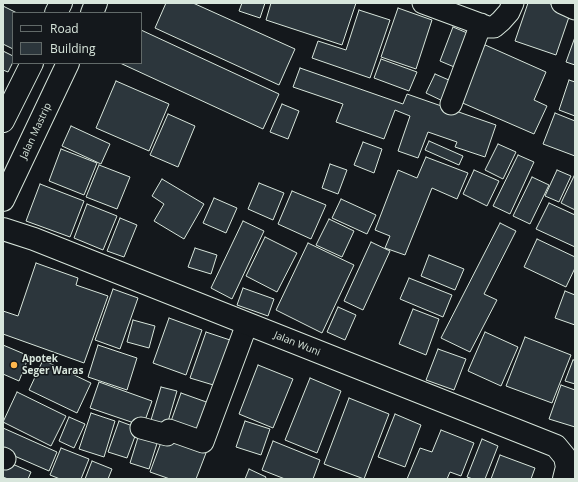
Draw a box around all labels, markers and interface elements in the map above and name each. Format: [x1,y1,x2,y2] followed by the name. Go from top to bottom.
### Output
[12,12,142,64] legend
[50,20,79,37] text: Road
[50,40,95,57] text: Building
[18,101,54,161] street label: Jalan Mastrip
[272,329,322,359] street label: Jalan Wuni
[22,353,83,376] place label: Apotek Seger Waras
[9,360,19,370] marker: Apotek Seger Waras

